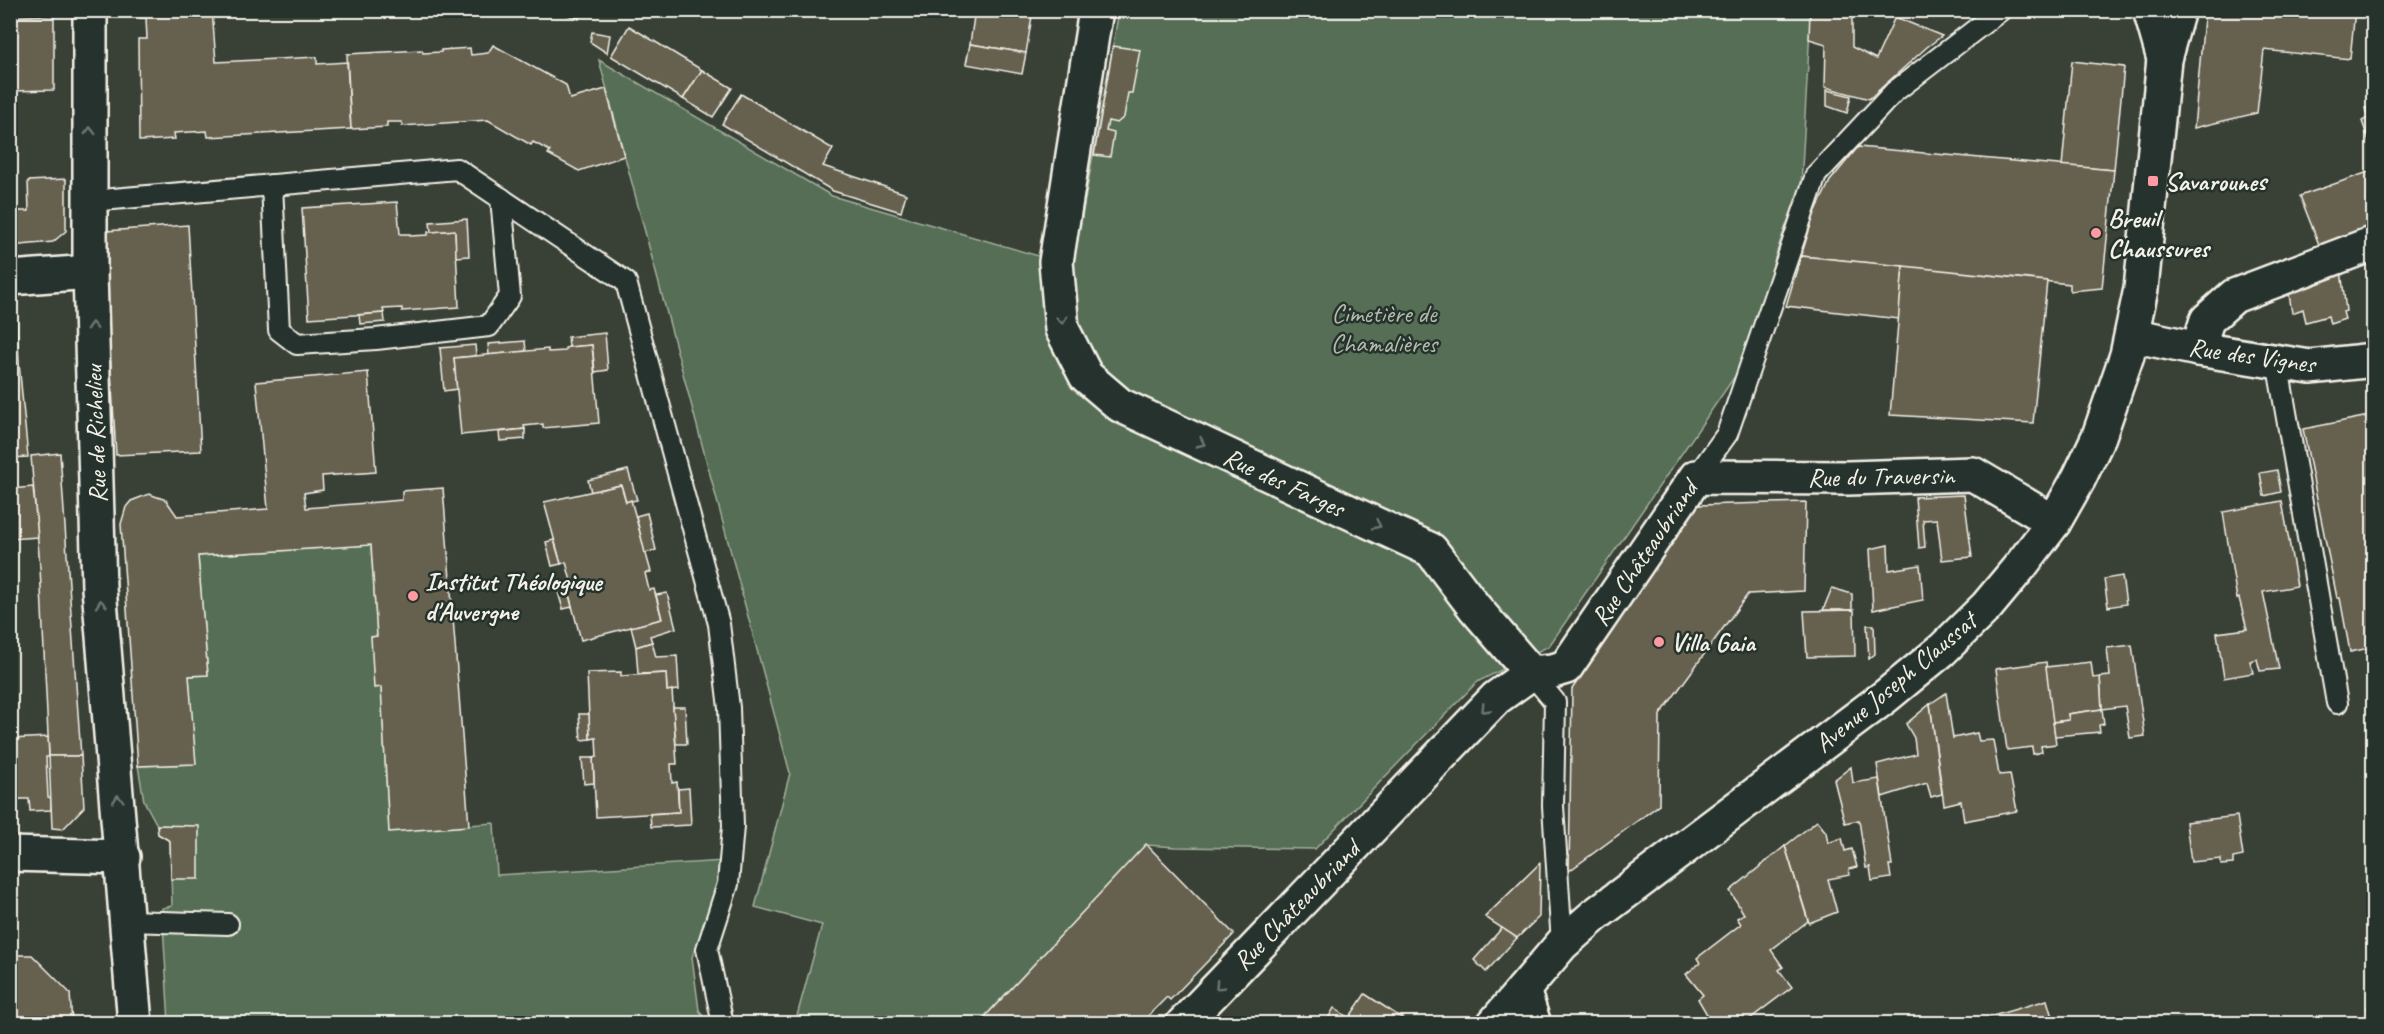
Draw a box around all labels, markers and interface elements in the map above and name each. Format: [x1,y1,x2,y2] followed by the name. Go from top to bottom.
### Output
[84,126,96,135] one-way arrow
[2165,165,2269,198] place label: Savarounes
[2146,174,2160,188] marker: Savarounes
[2108,202,2212,265] place label: Breuil Chaussures
[2089,226,2103,240] marker: Breuil Chaussures
[1331,297,1439,360] park label: Cimetière de Chamalières
[1055,316,1068,325] one-way arrow
[85,321,98,330] one-way arrow
[2187,330,2319,381] street label: Rue des Vignes
[77,362,114,504] street label: Rue de Richelieu
[1194,435,1205,447] one-way arrow
[1218,440,1351,526] street label: Rue des Farges
[1807,459,1956,494] street label: Rue du Traversin
[1584,471,1707,632] street label: Rue Châteaubriand
[1371,518,1382,530] one-way arrow
[425,565,604,628] place label: Institut Théologique d'Auvergne
[406,589,420,603] marker: Institut Théologique d'Auvergne
[95,600,108,609] one-way arrow
[1807,603,1986,760] street label: Avenue Joseph Claussat
[1671,626,1757,659] place label: Villa Gaia
[1652,635,1666,649] marker: Villa Gaia
[1482,702,1493,713] one-way arrow
[111,794,124,803] one-way arrow
[1226,831,1369,977] street label: Rue Châteaubriand
[1215,978,1226,989] one-way arrow

